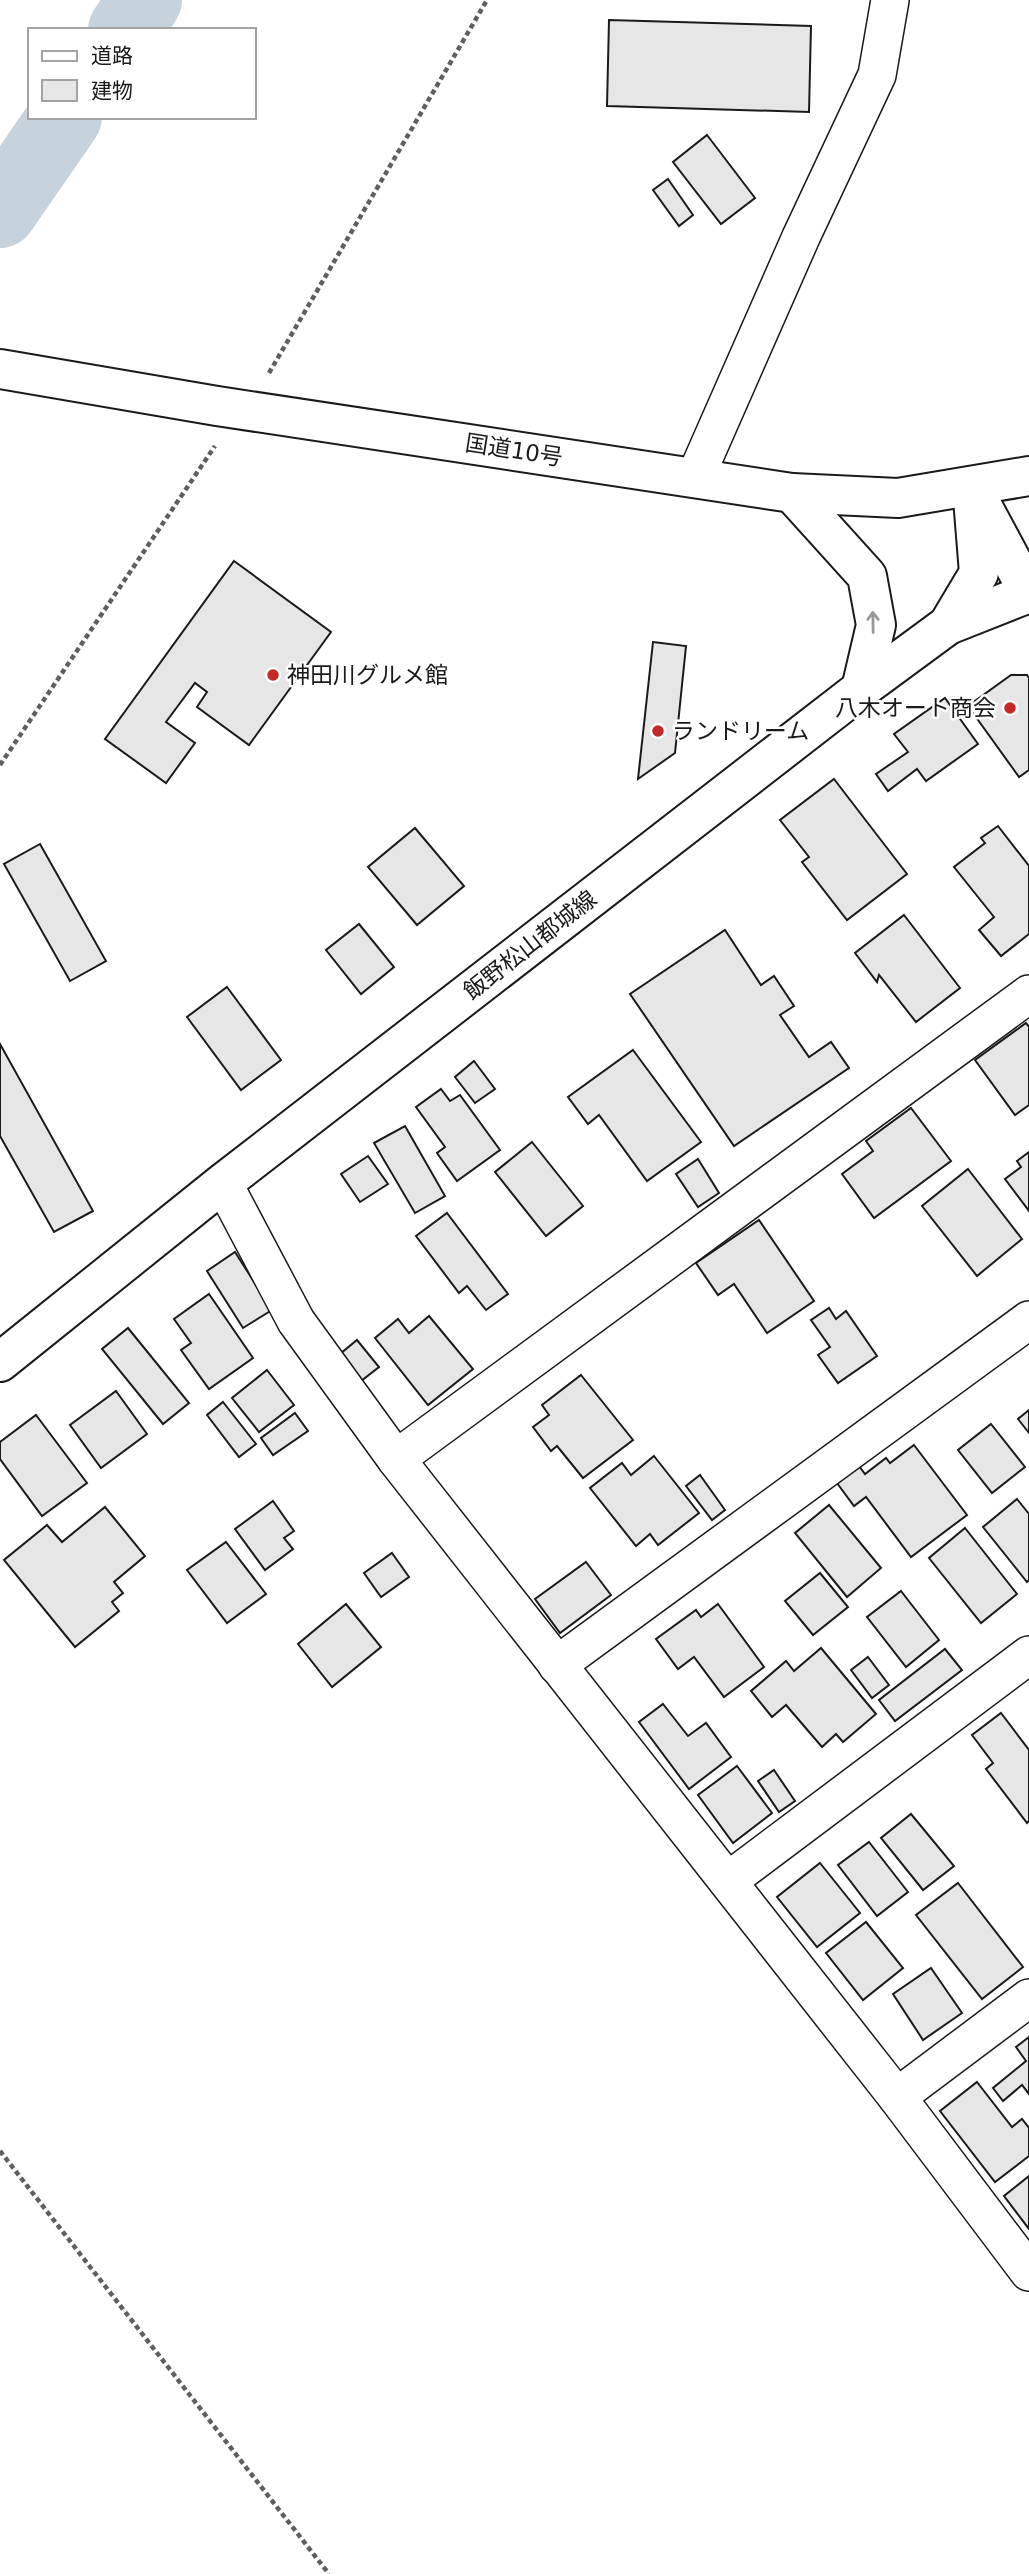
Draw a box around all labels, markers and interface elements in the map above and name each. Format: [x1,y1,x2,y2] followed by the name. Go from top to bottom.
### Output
[28,28,256,119] legend
[91,44,133,68] text: 道路
[91,79,133,103] text: 建物
[463,429,565,471] street label: 国道10号
[867,611,880,634] one-way arrow
[287,662,448,688] place label: 神田川グルメ館
[265,667,281,683] marker: 神田川グルメ館
[835,695,996,721] place label: 八木オート商会
[1002,700,1018,716] marker: 八木オート商会
[672,718,809,744] place label: ランドリーム
[650,723,666,739] marker: ランドリーム
[459,885,601,1005] street label: 飯野松山都城線

